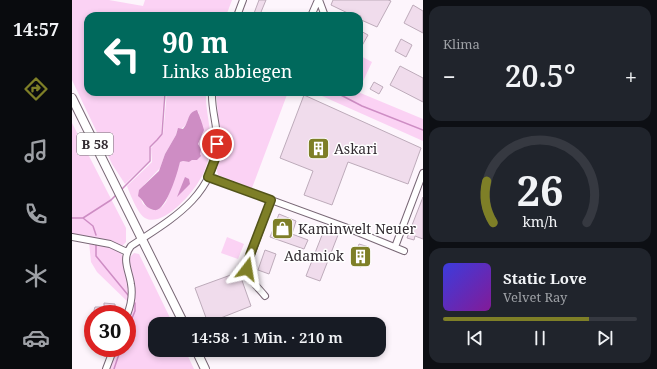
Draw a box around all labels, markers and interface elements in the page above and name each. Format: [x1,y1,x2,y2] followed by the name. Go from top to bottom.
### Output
[13,17,59,41] text: 14:57
[162,23,229,61] text: 90 m
[96,28,148,80] icon: left
[443,35,480,53] text: Klima
[505,55,576,96] text: 20.5°
[162,59,292,83] text: Links abbiegen
[443,61,456,91] text: −
[625,61,637,91] text: +
[22,75,50,103] icon: directions
[200,127,234,161] pin
[77,133,113,155] road number: B 58
[206,133,228,155] icon: arrive
[305,136,331,162] building icon: Askari
[22,137,50,165] icon: music
[334,139,378,158] place label: Askari
[516,161,564,217] text: 26
[22,200,50,228] icon: phone
[522,211,558,230] text: km/h
[270,216,296,242] shop icon: Kaminwelt Neuer
[298,219,416,238] place label: Kaminwelt Neuer
[347,243,373,269] building icon: Adamiok
[284,246,345,265] place label: Adamiok
[226,248,268,290] position arrow
[22,262,50,290] icon: climate
[503,268,587,288] text: Static Love
[503,288,567,306] text: Velvet Ray
[84,305,136,357] speed limit sign: 30
[22,324,50,352] icon: car
[191,327,343,347] text: 14:58 · 1 Min. · 210 m
[464,327,486,349] icon: previous
[529,327,551,349] icon: pause
[594,327,616,349] icon: next

